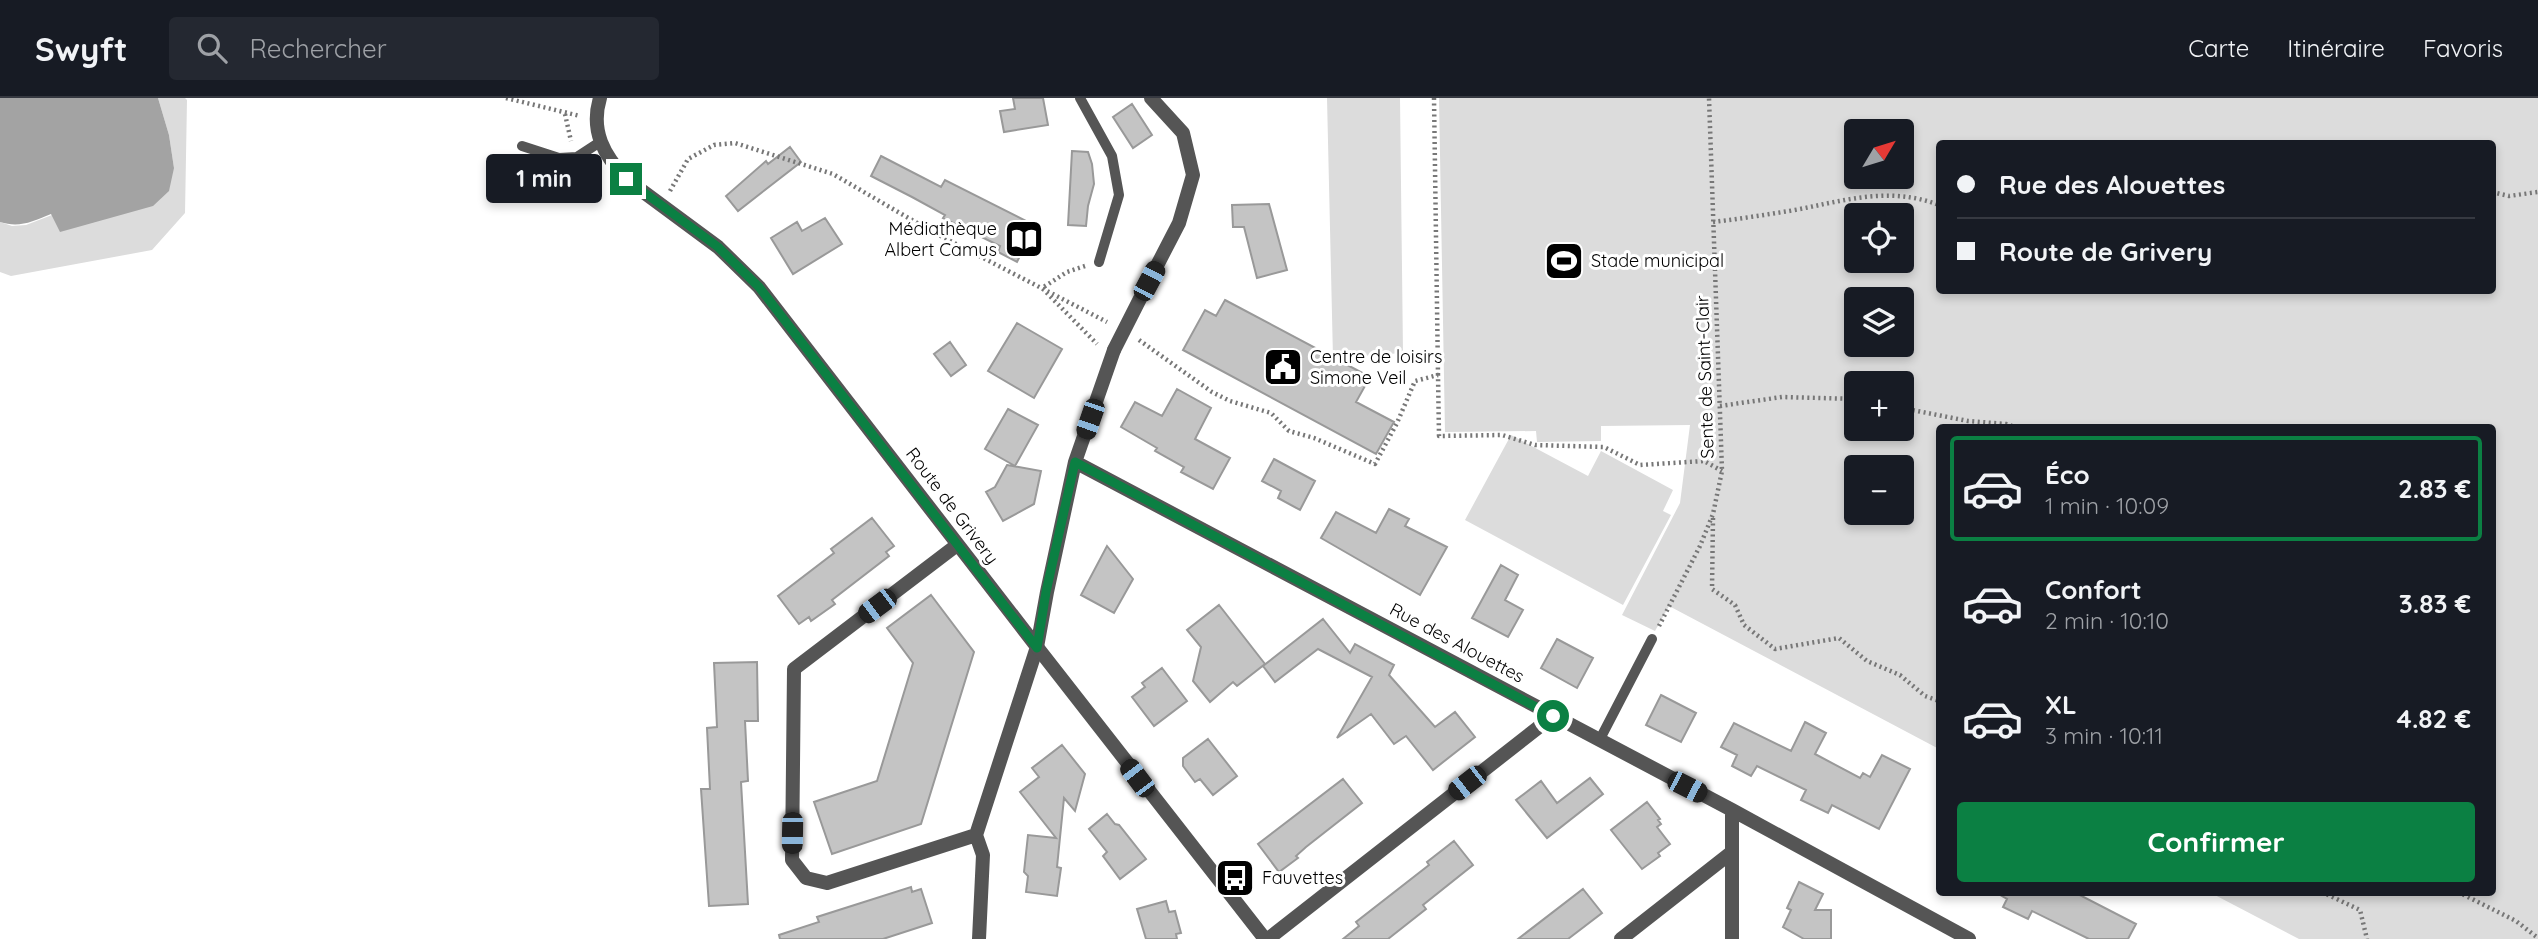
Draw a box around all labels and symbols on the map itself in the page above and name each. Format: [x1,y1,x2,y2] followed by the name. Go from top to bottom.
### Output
[1844,119,1914,189] north arrow
[486,154,602,204] callout: 1 min
[610,163,642,195] route end
[884,217,997,261] place label: Médiathèque Albert Camus
[1003,218,1045,260] library icon: Médiathèque Albert Camus
[1543,240,1585,282] sports icon: Stade municipal
[1591,249,1724,272] place label: Stade municipal
[1130,258,1169,304] car
[1690,295,1719,459] street label: Sente de Saint-Clair
[1310,345,1442,389] place label: Centre de loisirs Simone Veil
[1262,346,1304,388] public building icon: Centre de loisirs Simone Veil
[1074,396,1107,442] car
[901,443,1004,569] street label: Route de Grivery
[854,585,901,627] car
[1386,597,1529,688] street label: Rue des Alouettes
[1537,700,1569,732] route start
[1116,755,1159,801] car
[1444,762,1491,804] car
[1664,768,1711,806] car
[782,812,803,854] car
[1214,857,1256,899] bus stop icon: Fauvettes
[1262,866,1343,889] place label: Fauvettes

